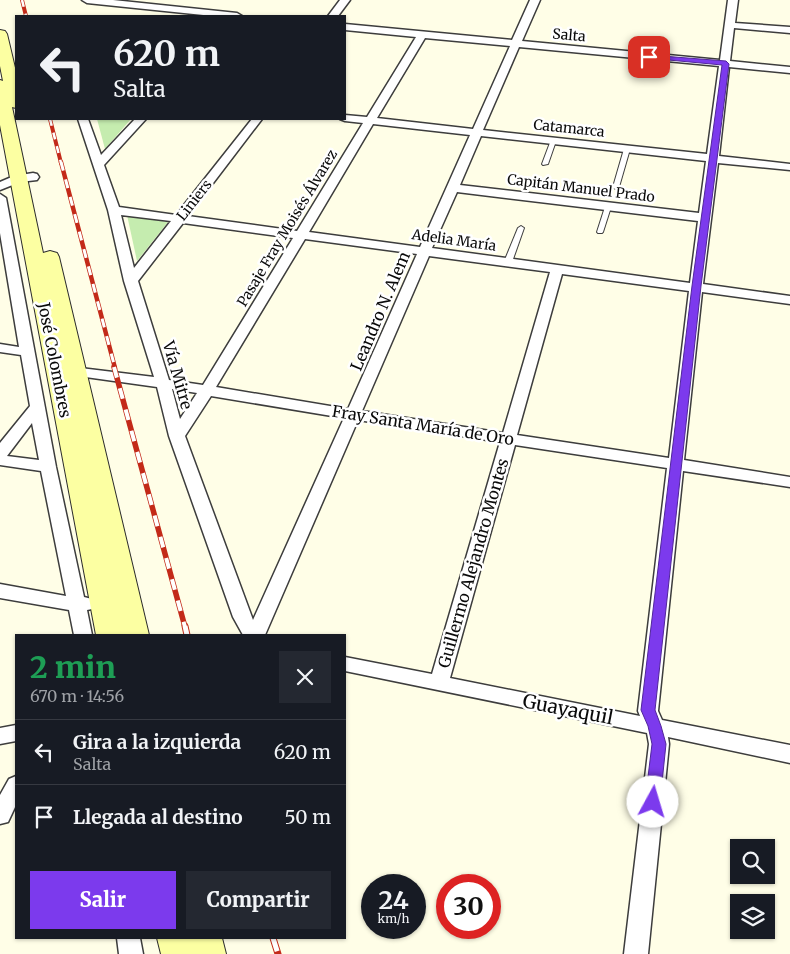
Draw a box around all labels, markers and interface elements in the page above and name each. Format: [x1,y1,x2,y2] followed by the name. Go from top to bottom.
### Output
[552,25,587,45] street label: Salta
[113,32,220,76] text: 620 m
[30,35,95,100] icon: left
[628,36,670,78] pin
[635,43,663,71] icon: arrive
[113,75,165,103] text: Salta
[532,115,606,141] street label: Catamarca
[233,146,341,310] street label: Pasaje Fray Moisés Álvarez
[506,170,656,206] street label: Capitán Manuel Prado
[172,176,216,224] street label: Liniers
[410,225,498,255] street label: Adelia María
[346,248,414,374] street label: Leandro N. Alem
[34,300,76,419] street label: José Colombres
[158,338,197,412] street label: Vía Mitre
[331,401,515,449] street label: Fray Santa María de Oro
[433,456,513,670] street label: Guillermo Alejandro Montes
[30,648,116,686] text: 2 min
[279,651,331,703] button: close
[30,686,124,706] text: 670 m · 14:56
[521,688,615,730] street label: Guayaquil
[73,730,241,754] text: Gira a la izquierda
[30,738,58,766] icon: left
[274,740,331,764] text: 620 m
[73,754,111,774] text: Salta
[626,775,678,827] position arrow
[30,803,58,831] icon: arrive
[73,805,243,829] text: Llegada al destino
[285,805,331,829] text: 50 m
[730,839,775,939] map controls
[730,839,775,884] button: search
[30,871,176,929] button: Salir
[186,871,331,929] button: Compartir
[436,874,501,939] speed limit sign: 30
[378,884,409,916] text: 24
[730,894,775,939] button: layers
[378,911,409,926] text: km/h

